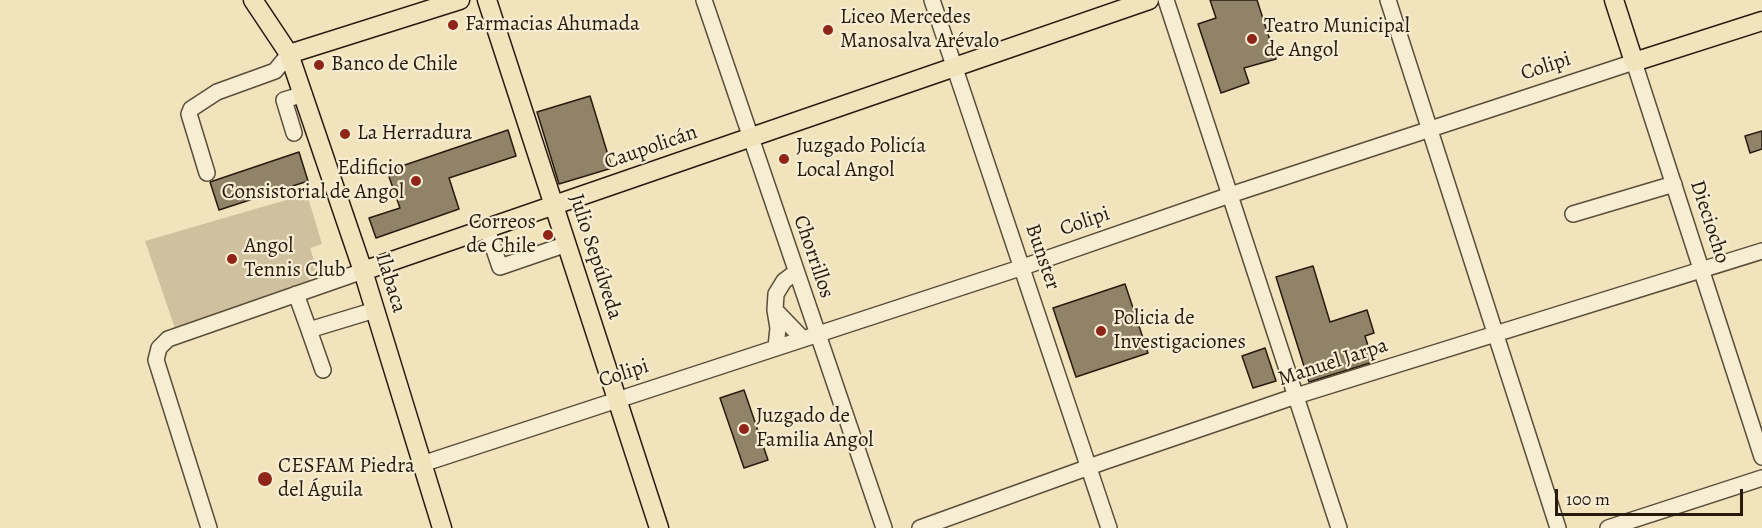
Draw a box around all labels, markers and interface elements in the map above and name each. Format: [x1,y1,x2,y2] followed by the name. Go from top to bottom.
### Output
[840,5,999,55] place label: Liceo Mercedes Manosalva Arévalo
[465,12,640,38] place label: Farmacias Ahumada
[1264,14,1410,64] place label: Teatro Municipal de Angol
[446,18,460,32] marker: Farmacias Ahumada
[821,23,835,37] marker: Liceo Mercedes Manosalva Arévalo
[1245,32,1259,46] marker: Teatro Municipal de Angol
[1518,47,1574,87] street label: Colipi
[331,52,458,78] place label: Banco de Chile
[312,58,326,72] marker: Banco de Chile
[601,120,701,176] street label: Caupolicán
[357,121,472,147] place label: La Herradura
[338,127,352,141] marker: La Herradura
[796,134,926,184] place label: Juzgado Policía Local Angol
[777,152,791,166] marker: Juzgado Policía Local Angol
[222,156,404,206] place label: Edificio Consistorial de Angol
[409,174,423,188] marker: Edificio Consistorial de Angol
[1684,177,1734,267] street label: Dieciocho
[563,191,627,323] street label: Julio Sepúlveda
[1057,202,1113,242] street label: Colipi
[466,210,536,260] place label: Correos de Chile
[787,212,839,302] street label: Chorrillos
[1019,221,1065,293] street label: Bunster
[541,228,555,242] marker: Correos de Chile
[244,234,345,284] place label: Angol Tennis Club
[369,250,411,316] street label: Ilabaca
[225,252,239,266] marker: Angol Tennis Club
[1113,306,1246,356] place label: Policia de Investigaciones
[1094,324,1108,338] marker: Policia de Investigaciones
[1275,333,1391,393] street label: Manuel Jarpa
[596,354,652,394] street label: Colipi
[756,404,873,454] place label: Juzgado de Familia Angol
[737,422,751,436] marker: Juzgado de Familia Angol
[278,454,415,504] place label: CESFAM Piedra del Águila
[256,470,274,488] marker: CESFAM Piedra del Águila
[1558,477,1746,515] scale bar
[1566,487,1610,511] text: 100 m

